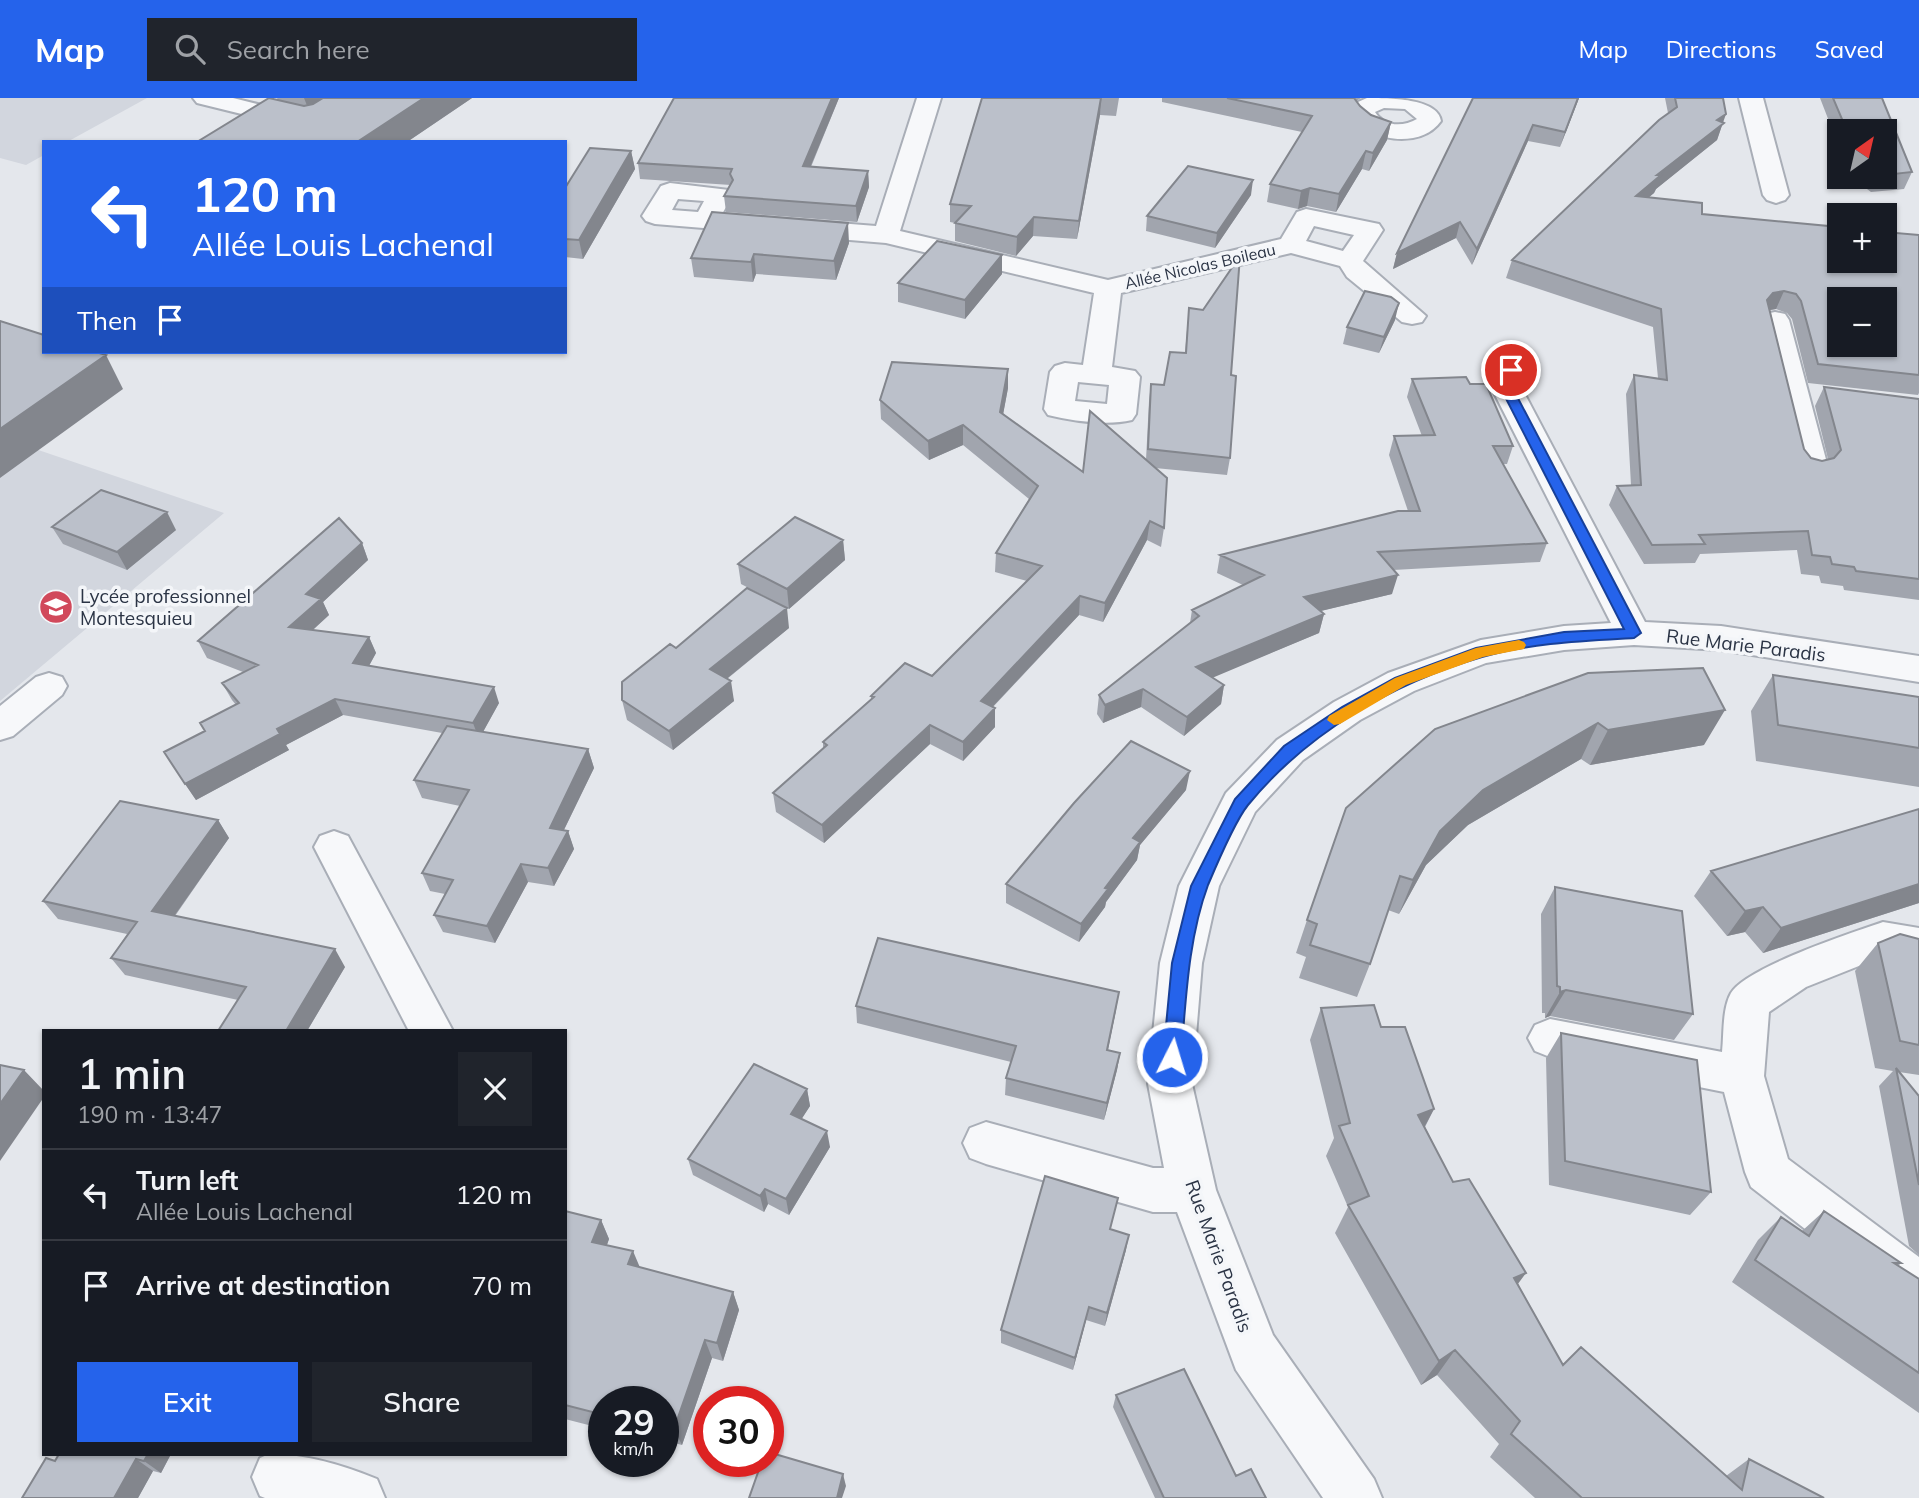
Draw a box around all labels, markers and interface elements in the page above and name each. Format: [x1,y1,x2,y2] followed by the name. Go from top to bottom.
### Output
[147,18,637,81] search box
[35,29,105,70] text: Map
[171,30,209,68] icon: search
[227,33,370,66] text: Search here
[1578,34,1628,64] text: Map
[1666,34,1777,64] text: Directions
[1815,34,1884,64] text: Saved
[1827,119,1897,189] north arrow
[1827,119,1897,357] map controls
[192,163,338,224] text: 120 m
[77,168,168,259] icon: left
[1827,203,1897,273] button: +
[192,224,494,264] text: Allée Louis Lachenal
[1123,239,1277,293] street label: Allée Nicolas Boileau
[1827,287,1897,357] button: −
[151,301,189,339] icon: arrive
[77,304,137,337] text: Then
[1481,340,1541,400] pin
[1492,351,1530,389] icon: arrive
[80,584,251,630] place label: Lycée professionnel Montesquieu
[37,588,75,626] school or university icon: Lycée professionnel Montesquieu
[1665,623,1827,667] street label: Rue Marie Paradis
[1135,1020,1209,1094] position arrow
[77,1047,186,1100] text: 1 min
[458,1052,532,1126] button: close
[77,1100,222,1129] text: 190 m · 13:47
[136,1164,238,1197] text: Turn left
[77,1176,115,1214] icon: left
[1180,1176,1258,1336] street label: Rue Marie Paradis
[456,1178,532,1211] text: 120 m
[136,1197,353,1226] text: Allée Louis Lachenal
[77,1267,115,1305] icon: arrive
[136,1269,391,1302] text: Arrive at destination
[471,1269,532,1302] text: 70 m
[77,1362,298,1442] button: Exit
[312,1362,532,1442] button: Share
[693,1386,784,1477] speed limit sign: 30
[612,1400,655,1444] text: 29
[613,1437,654,1460] text: km/h

